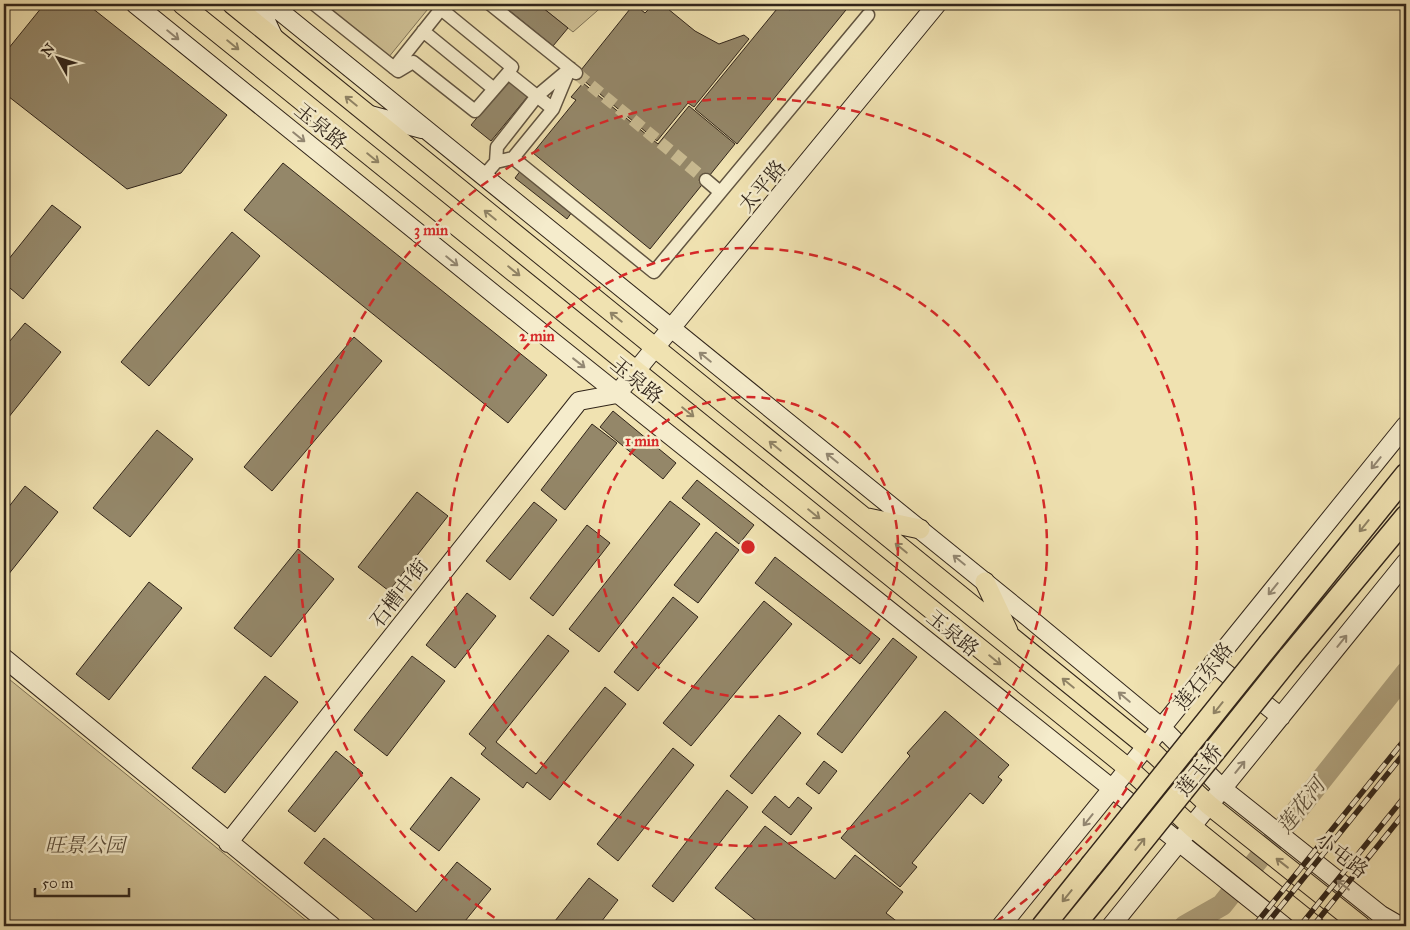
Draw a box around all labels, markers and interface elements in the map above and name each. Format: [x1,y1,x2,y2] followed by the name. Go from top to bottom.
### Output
[166,29,179,40] one-way arrow
[32,32,82,82] north arrow
[38,40,59,60] text: N
[226,40,239,51] one-way arrow
[345,96,358,107] one-way arrow
[290,98,352,154] street label: 玉泉路
[292,132,305,143] one-way arrow
[367,153,380,164] one-way arrow
[734,155,790,217] street label: 太平路
[484,209,497,220] one-way arrow
[414,221,449,240] text: 3 min
[446,256,459,267] one-way arrow
[507,266,520,277] one-way arrow
[610,312,623,323] one-way arrow
[519,327,556,345] text: 2 min
[606,352,668,408] street label: 玉泉路
[699,352,712,363] one-way arrow
[572,358,586,368] one-way arrow
[681,406,694,417] one-way arrow
[625,432,660,450] text: 1 min
[769,440,782,451] one-way arrow
[826,453,839,464] one-way arrow
[1370,456,1381,469] one-way arrow
[807,508,820,519] one-way arrow
[1359,520,1370,533] one-way arrow
[739,538,757,556] centre of rings
[895,542,908,553] one-way arrow
[365,554,433,632] street label: 石槽中街
[952,555,965,566] one-way arrow
[1268,582,1279,595] one-way arrow
[922,605,984,661] street label: 玉泉路
[1337,635,1348,648] one-way arrow
[1169,637,1237,715] street label: 莲石东路
[988,654,1001,665] one-way arrow
[1062,677,1075,688] one-way arrow
[1118,691,1131,703] one-way arrow
[1212,701,1223,714] one-way arrow
[1171,739,1227,801] street label: 莲玉桥
[1234,761,1245,774] one-way arrow
[1271,770,1333,839] water label: 莲花河
[1082,813,1093,826] one-way arrow
[1311,827,1373,883] street label: 小屯路
[45,833,128,857] park label: 旺景公园
[1134,837,1145,850] one-way arrow
[1276,858,1289,869] one-way arrow
[35,865,129,897] scale bar
[42,874,74,892] text: 50 m
[1337,879,1350,890] one-way arrow
[1061,889,1072,902] one-way arrow

